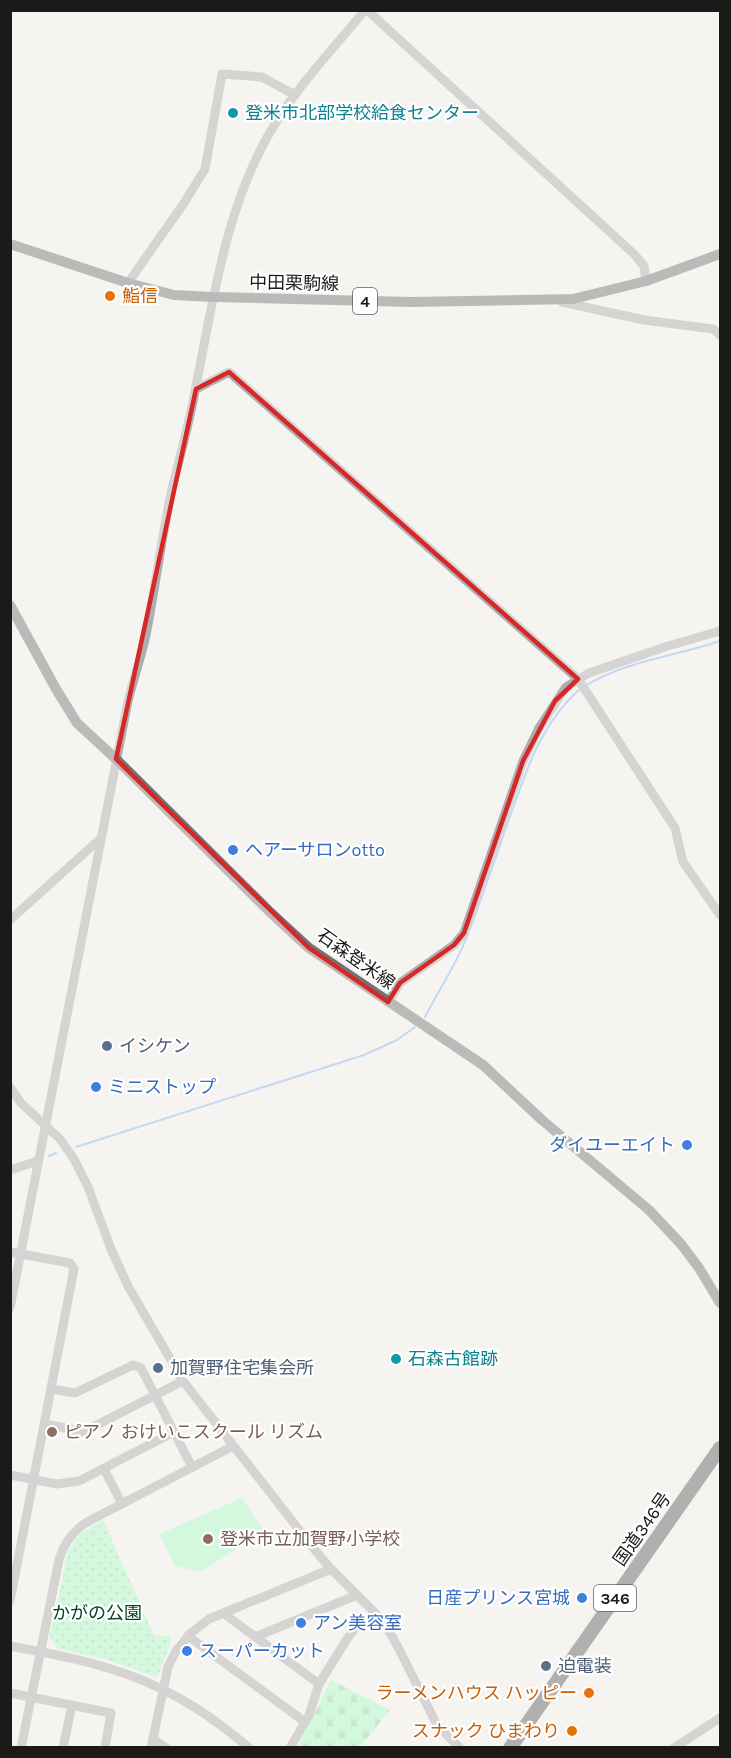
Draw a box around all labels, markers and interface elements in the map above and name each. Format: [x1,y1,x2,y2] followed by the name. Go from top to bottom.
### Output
[245,102,479,124] place label: 登米市北部学校給食センター
[226,106,240,120] marker: 登米市北部学校給食センター
[249,271,339,295] street label: 中田栗駒線
[122,285,158,307] place label: 鮨信
[353,288,377,314] road number: 4
[103,289,117,303] marker: 鮨信
[245,839,385,861] place label: ヘアーサロンotto
[226,843,240,857] marker: ヘアーサロンotto
[313,924,399,994] street label: 石森登米線
[119,1035,190,1057] place label: イシケン
[100,1039,114,1053] marker: イシケン
[108,1076,216,1098] place label: ミニストップ
[89,1080,103,1094] marker: ミニストップ
[549,1134,675,1156] place label: ダイユーエイト
[680,1138,694,1152] marker: ダイユーエイト
[408,1348,498,1370] place label: 石森古館跡
[389,1352,403,1366] marker: 石森古館跡
[170,1357,314,1379] place label: 加賀野住宅集会所
[151,1361,165,1375] marker: 加賀野住宅集会所
[64,1421,323,1443] place label: ピアノ おけいこスクール リズム
[45,1425,59,1439] marker: ピアノ おけいこスクール リズム
[609,1488,675,1570] street label: 国道346号
[220,1528,400,1550] place label: 登米市立加賀野小学校
[201,1532,215,1546] marker: 登米市立加賀野小学校
[594,1585,636,1611] road number: 346
[426,1587,570,1609] place label: 日産プリンス宮城
[575,1591,589,1605] marker: 日産プリンス宮城
[52,1602,142,1624] park label: かがの公園
[313,1612,402,1634] place label: アン美容室
[294,1616,308,1630] marker: アン美容室
[199,1640,325,1662] place label: スーパーカット
[180,1644,194,1658] marker: スーパーカット
[558,1655,612,1677] place label: 迫電装
[539,1659,553,1673] marker: 迫電装
[375,1682,577,1704] place label: ラーメンハウス ハッピー
[582,1686,596,1700] marker: ラーメンハウス ハッピー
[412,1720,560,1742] place label: スナック ひまわり
[565,1724,579,1738] marker: スナック ひまわり

